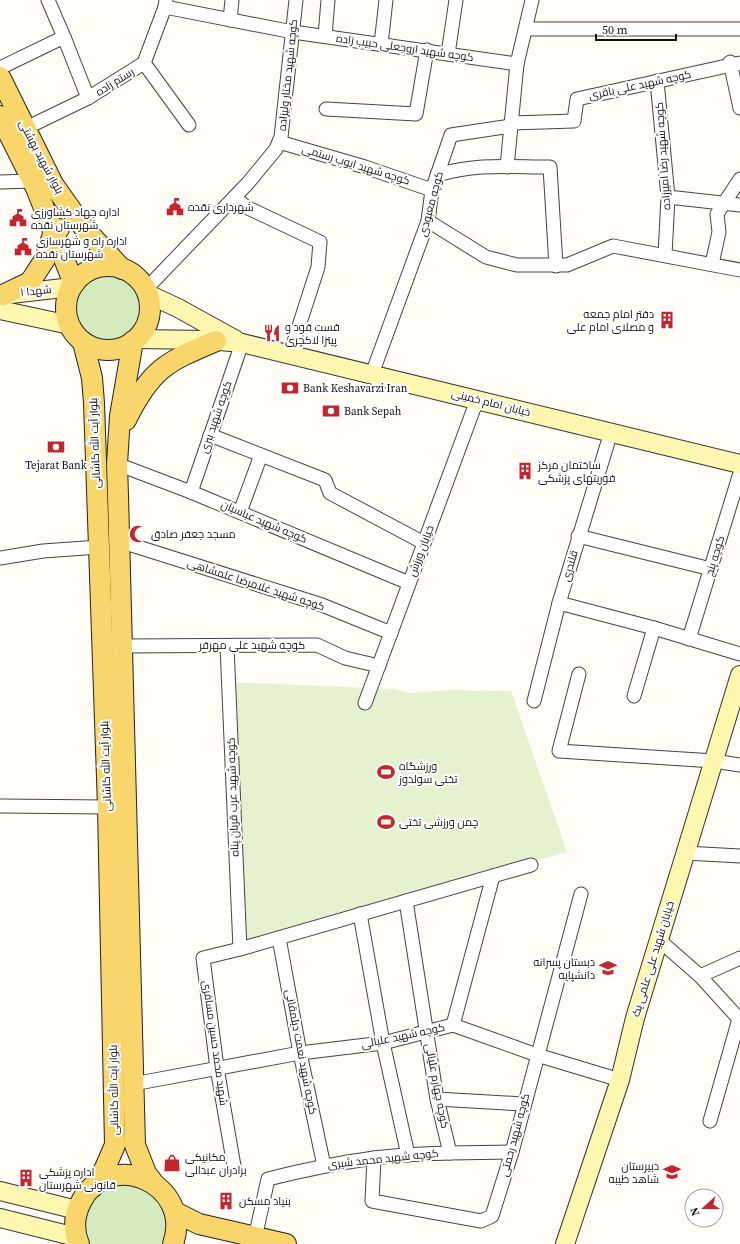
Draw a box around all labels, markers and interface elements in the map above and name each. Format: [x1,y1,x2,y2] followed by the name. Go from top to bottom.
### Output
[596,16,676,42] scale bar
[275,18,301,132] street label: کوچه شهید مختار ولیزاده
[602,22,628,38] text: 50 m
[335,31,475,65] street label: کوچه شهید اروجعلی حبیب زاده
[93,64,137,100] street label: رستم زاده
[587,67,693,103] street label: کوچه شهید علی باقری
[652,101,674,210] street label: کوچه شهید رضا امیرزاده
[15,117,67,197] street label: بلوار شهید بهشتی
[300,141,412,189] street label: کوچه شهید ایوب رستمی
[415,170,447,238] street label: کوچه معبودی
[165,197,185,217] public building icon: شهرداری نقده
[188,200,254,215] place label: شهرداری نقده
[31,205,120,233] place label: اداره جهاد کشاورزی شهرستان نقده
[8,208,28,228] public building icon: اداره جهاد کشاورزی شهرستان نقده
[36,234,127,262] place label: اداره راه و شهرسازی شهرستان نقده
[13,237,33,257] public building icon: اداره راه و شهرسازی شهرستان نقده
[20,282,52,300] street label: شهدا ۱
[567,307,654,335] place label: دفتر امام جمعه و مصلای امام علی
[657,310,677,330] building icon: دفتر امام جمعه و مصلای امام علی
[285,320,340,348] place label: فست فود و پیتزا لاکچری
[262,323,282,343] restaurant icon: فست فود و پیتزا لاکچری
[280,378,300,398] bank icon: Bank Keshavarzi Iran
[197,379,235,455] street label: کوچه شهید ببری
[303,381,408,396] place label: Bank Keshavarzi Iran
[450,386,532,420] street label: خیابان امام خمینی
[85,397,104,489] street label: بلوار آیت الله کاشانی
[321,401,341,421] bank icon: Bank Sepah
[344,404,402,419] place label: Bank Sepah
[46,437,66,457] bank icon: Tejarat Bank
[25,458,88,473] place label: Tejarat Bank
[537,458,615,486] place label: ساختمان مرکز فوریتهای پزشکی
[515,461,535,481] building icon: ساختمان مرکز فوریتهای پزشکی
[219,497,309,547] street label: کوچه شهید عباسیان
[404,523,438,579] street label: خیابان ورزش
[128,524,148,544] mosque icon: مسجد جعفر صادق
[151,527,236,542] place label: مسجد جعفر صادق
[702,534,728,578] street label: کوچه پنج
[558,549,582,583] street label: قلندری
[185,556,327,614] street label: کوچه شهید غلامرضا علمشاهی
[198,638,305,653] street label: کوچه شهید علی مهرفر
[96,720,115,812] street label: بلوار آیت الله کاشانی
[223,737,243,857] street label: کوچه شهید عرب قربان پناه
[398,759,457,787] place label: ورزشگاه تختی سولدوز
[376,762,396,782] sports icon: ورزشگاه تختی سولدوز
[376,812,396,832] sports icon: چمن ورزشی تختی
[399,815,478,830] place label: چمن ورزشی تختی
[628,899,678,1019] street label: خیابان شهید علی علمی یک
[533,955,595,983] place label: دبستان پسرانه دانشپایه
[598,958,618,978] school or university icon: دبستان پسرانه دانشپایه
[199,979,231,1107] street label: شهید محمد حسین مسافری
[282,988,321,1116] street label: کوچه شهید نعمت دیلمقانی
[360,1020,446,1052] street label: کوچه شهید علیالی
[421,1042,453,1130] street label: کوچه چهارم علیالی
[105,1044,122,1136] street label: بلوار آیت الله کاشانی
[497,1092,533,1178] street label: کوچه شهید رحمتی
[327,1146,439,1172] street label: کوچه شهید محمد شیری
[185,1150,247,1178] place label: مکانیکی برادران عبدالی
[162,1153,182,1173] shop icon: مکانیکی برادران عبدالی
[608,1159,659,1187] place label: دبیرستان شاهد طیبه
[662,1162,682,1182] school or university icon: دبیرستان شاهد طیبه
[39,1165,116,1193] place label: اداره پزشکی قانونی شهرستان
[16,1168,36,1188] building icon: اداره پزشکی قانونی شهرستان
[684,1188,724,1228] north arrow
[216,1191,236,1211] building icon: بنیاد مسکن
[239,1194,291,1209] place label: بنیاد مسکن
[687,1205,704,1218] text: N

